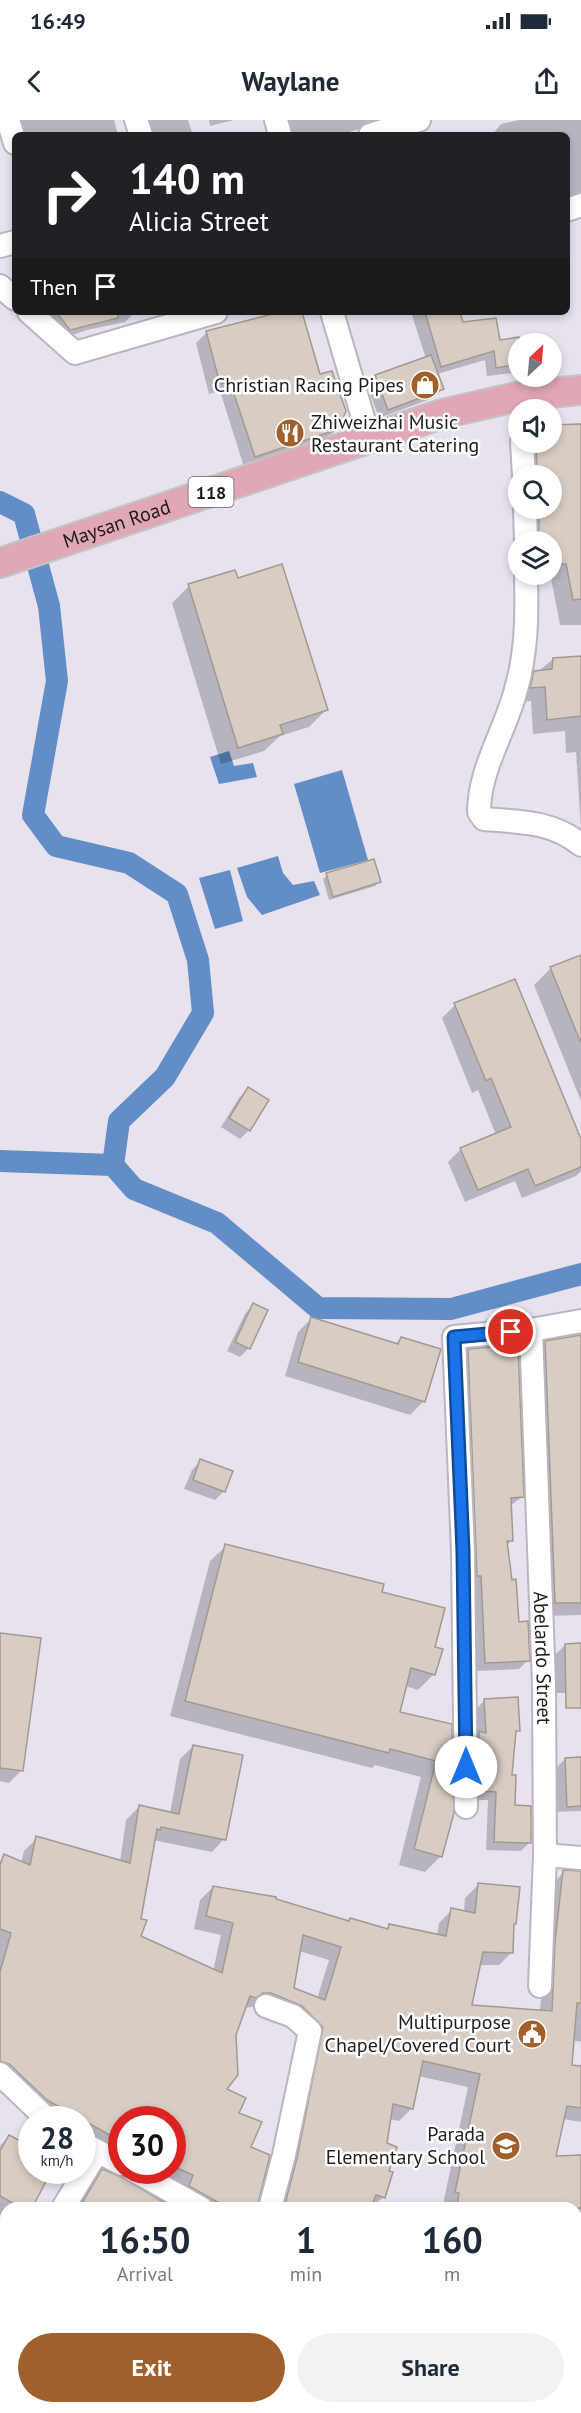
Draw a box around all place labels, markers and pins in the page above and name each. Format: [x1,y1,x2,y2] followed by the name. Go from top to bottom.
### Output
[409,369,441,401] shop icon: Christian Racing Pipes
[214,372,404,398] place label: Christian Racing Pipes
[311,409,479,458] place label: Zhiweizhai Music Restaurant Catering
[274,417,306,449] restaurant icon: Zhiweizhai Music Restaurant Catering
[485,1306,536,1357] pin
[325,2009,511,2058] place label: Multipurpose Chapel/Covered Court
[516,2018,548,2050] public building icon: Multipurpose Chapel/Covered Court
[326,2121,485,2170] place label: Parada Elementary School
[490,2130,522,2162] school or university icon: Parada Elementary School

